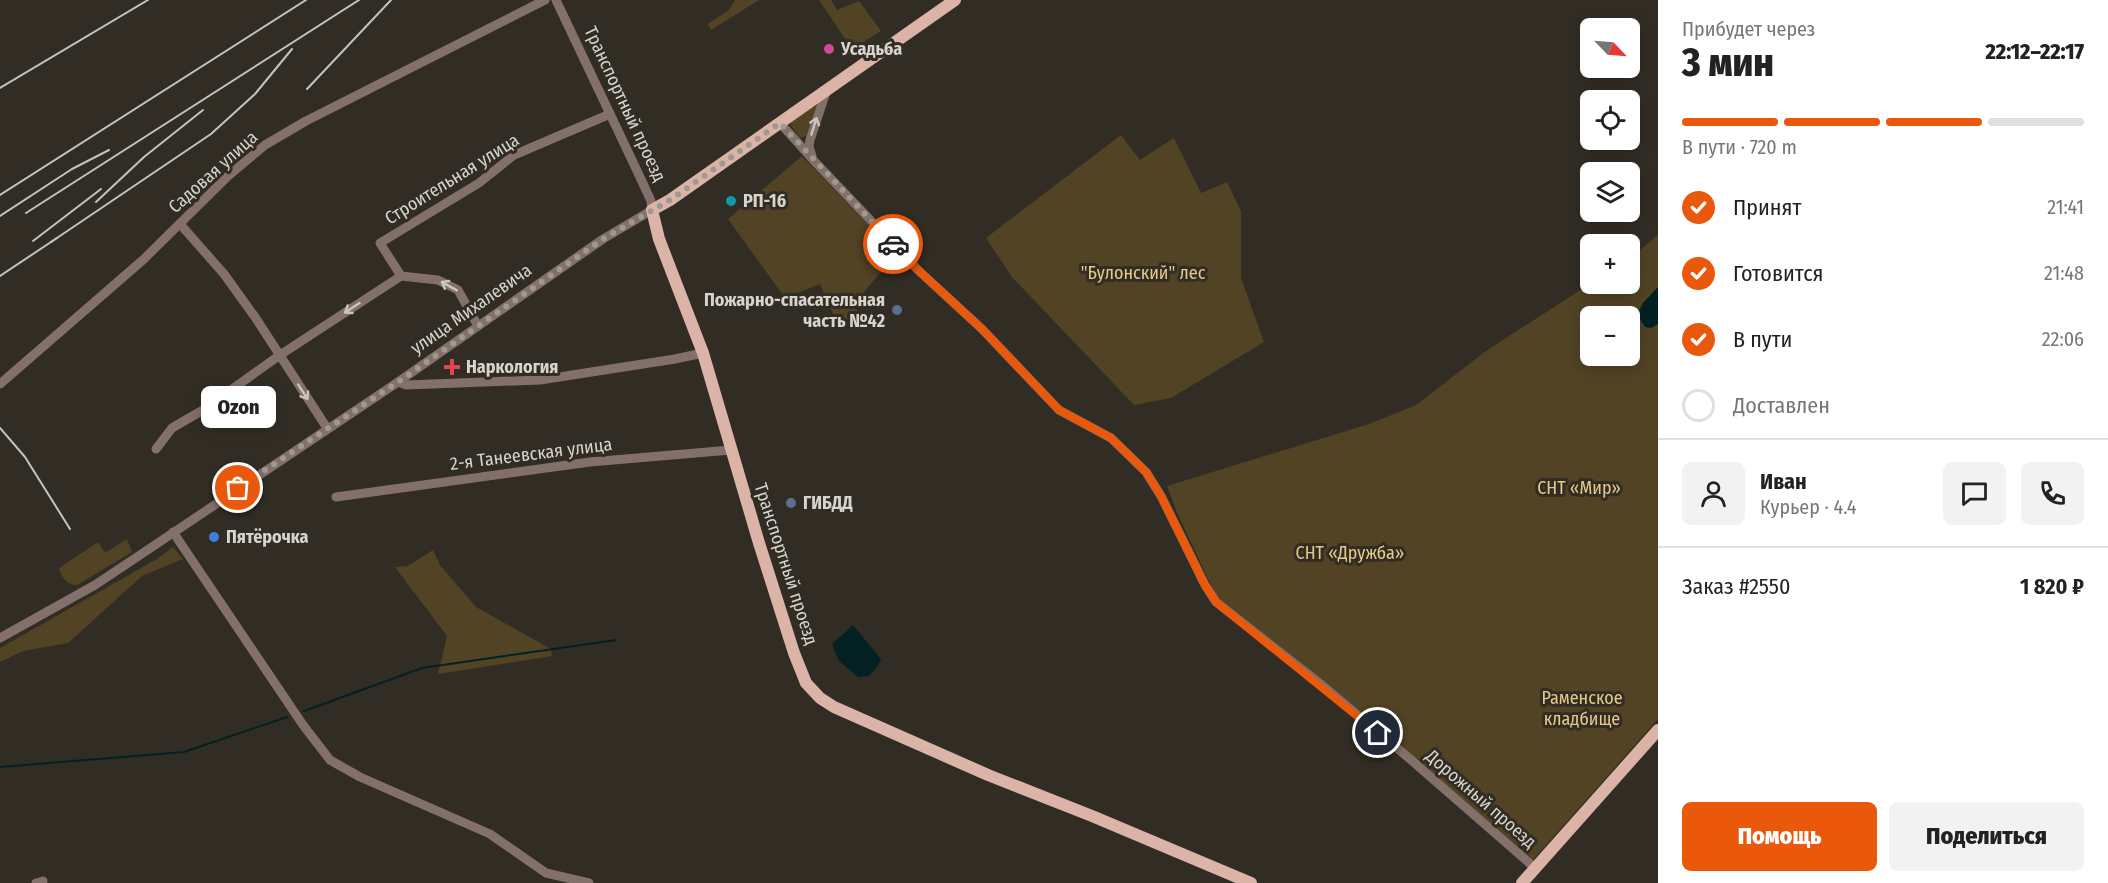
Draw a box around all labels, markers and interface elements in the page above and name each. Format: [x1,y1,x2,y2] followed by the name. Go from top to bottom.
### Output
[1682,17,1815,41] text: Прибудет через
[1580,18,1640,78] north arrow
[1580,18,1640,366] map controls
[579,23,671,185] street label: Транспортный проезд
[840,38,902,60] place label: Усадьба
[1985,38,2084,65] text: 22:12–22:17
[1682,40,1774,86] text: 3 мин
[822,42,836,56] marker: Усадьба
[1580,90,1640,150] button: locate
[809,117,820,136] one-way arrow
[164,126,262,218] street label: Садовая улица
[381,129,523,229] street label: Строительная улица
[1682,135,1797,159] text: В пути · 720 m
[1580,162,1640,222] button: layers
[743,190,786,212] place label: РП-16
[1682,191,1715,224] icon: check
[724,194,738,208] marker: РП-16
[1733,194,1801,221] text: Принят
[2047,195,2084,219] text: 21:41
[863,214,923,274] courier
[877,228,910,261] icon: car
[1580,234,1640,294] button: +
[1682,257,1715,290] icon: check
[406,259,536,359] street label: улица Михалевича
[1733,260,1824,287] text: Готовится
[2044,261,2084,285] text: 21:48
[1081,262,1206,284] park label: "Булонский" лес
[441,280,458,292] one-way arrow
[704,289,885,332] place label: Пожарно-спасательная часть №42
[344,302,361,314] one-way arrow
[890,303,904,317] marker: Пожарно-спасательная часть №42
[1580,306,1640,366] button: −
[1682,323,1715,356] icon: check
[1733,326,1792,353] text: В пути
[2042,327,2084,351] text: 22:06
[466,356,558,378] place label: Наркология
[443,358,461,376] marker: Наркология
[297,383,310,400] one-way arrow
[200,386,276,428] callout: Ozon
[1733,392,1830,419] text: Доставлен
[218,395,259,419] text: Ozon
[449,433,613,475] street label: 2-я Танеевская улица
[212,462,263,513] pin
[1682,462,1745,525] button: person
[1943,462,2006,525] button: chat
[2021,462,2084,525] button: phone
[1760,468,1807,495] text: Иван
[221,471,254,504] icon: bag
[1537,477,1621,499] park label: СНТ «Мир»
[749,480,823,648] street label: Транспортный проезд
[803,492,853,514] place label: ГИБДД
[1760,495,1856,519] text: Курьер · 4.4
[784,496,798,510] marker: ГИБДД
[226,526,308,548] place label: Пятёрочка
[207,530,221,544] marker: Пятёрочка
[1296,542,1404,564] park label: СНТ «Дружба»
[1682,573,1790,600] text: Заказ #2550
[2020,573,2084,600] text: 1 820 ₽
[1541,687,1623,730] park label: Раменское кладбище
[1352,707,1403,758] pin
[1361,716,1394,749] icon: home
[1420,744,1541,853] street label: Дорожный проезд
[1682,802,1877,871] button: Помощь
[1889,802,2084,871] button: Поделиться

